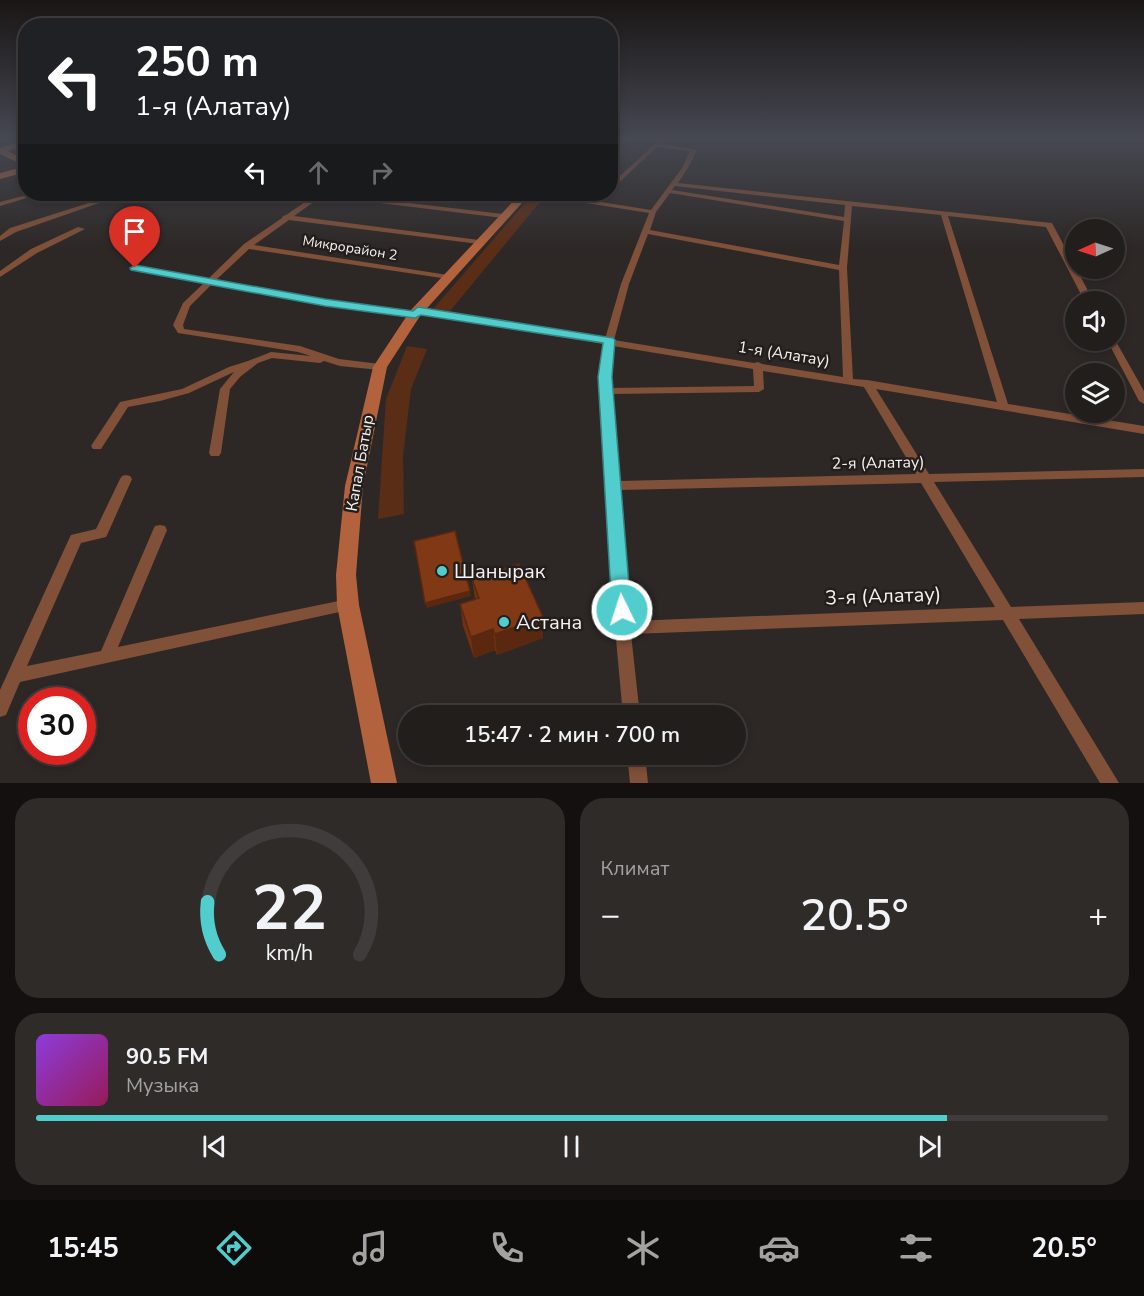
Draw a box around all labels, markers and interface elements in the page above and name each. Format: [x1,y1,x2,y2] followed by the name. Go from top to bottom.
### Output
[135,34,259,91] text: 250 m
[36,42,114,120] icon: left
[135,88,292,125] text: 1-я (Алатау)
[239,156,272,189] icon: left
[302,156,335,189] icon: ahead
[365,156,398,189] icon: right
[109,206,160,268] pin
[118,215,151,248] icon: arrive
[1065,219,1125,279] north arrow
[1065,219,1125,423] map controls
[301,231,399,265] street label: Микрорайон 2
[1065,291,1125,351] button: sound
[736,336,832,372] street label: 1-я (Алатау)
[1065,363,1125,423] button: layers
[341,413,379,513] street label: Капал Батыр
[831,451,925,475] street label: 2-я (Алатау)
[454,558,546,585] place label: Шанырак
[435,564,449,578] marker: Шанырак
[590,578,654,642] position arrow
[825,580,941,612] street label: 3-я (Алатау)
[516,609,582,636] place label: Астана
[497,615,511,629] marker: Астана
[18,687,96,765] speed limit sign: 30
[464,720,680,750] text: 15:47 · 2 мин · 700 m
[601,855,669,882] text: Климат
[252,866,327,951] text: 22
[800,885,909,946] text: 20.5°
[601,893,620,938] text: −
[1088,893,1108,938] text: +
[266,938,313,968] text: km/h
[126,1042,208,1072] text: 90.5 FM
[126,1072,199,1099] text: Музыка
[198,1130,231,1163] icon: previous
[555,1130,588,1163] icon: pause
[913,1130,946,1163] icon: next
[213,1227,255,1269] icon: directions
[349,1227,391,1269] icon: music
[486,1227,528,1269] icon: phone
[622,1227,664,1269] icon: climate
[758,1227,800,1269] icon: car
[895,1227,937,1269] icon: filters
[47,1230,119,1267] text: 15:45
[1031,1230,1097,1267] text: 20.5°

